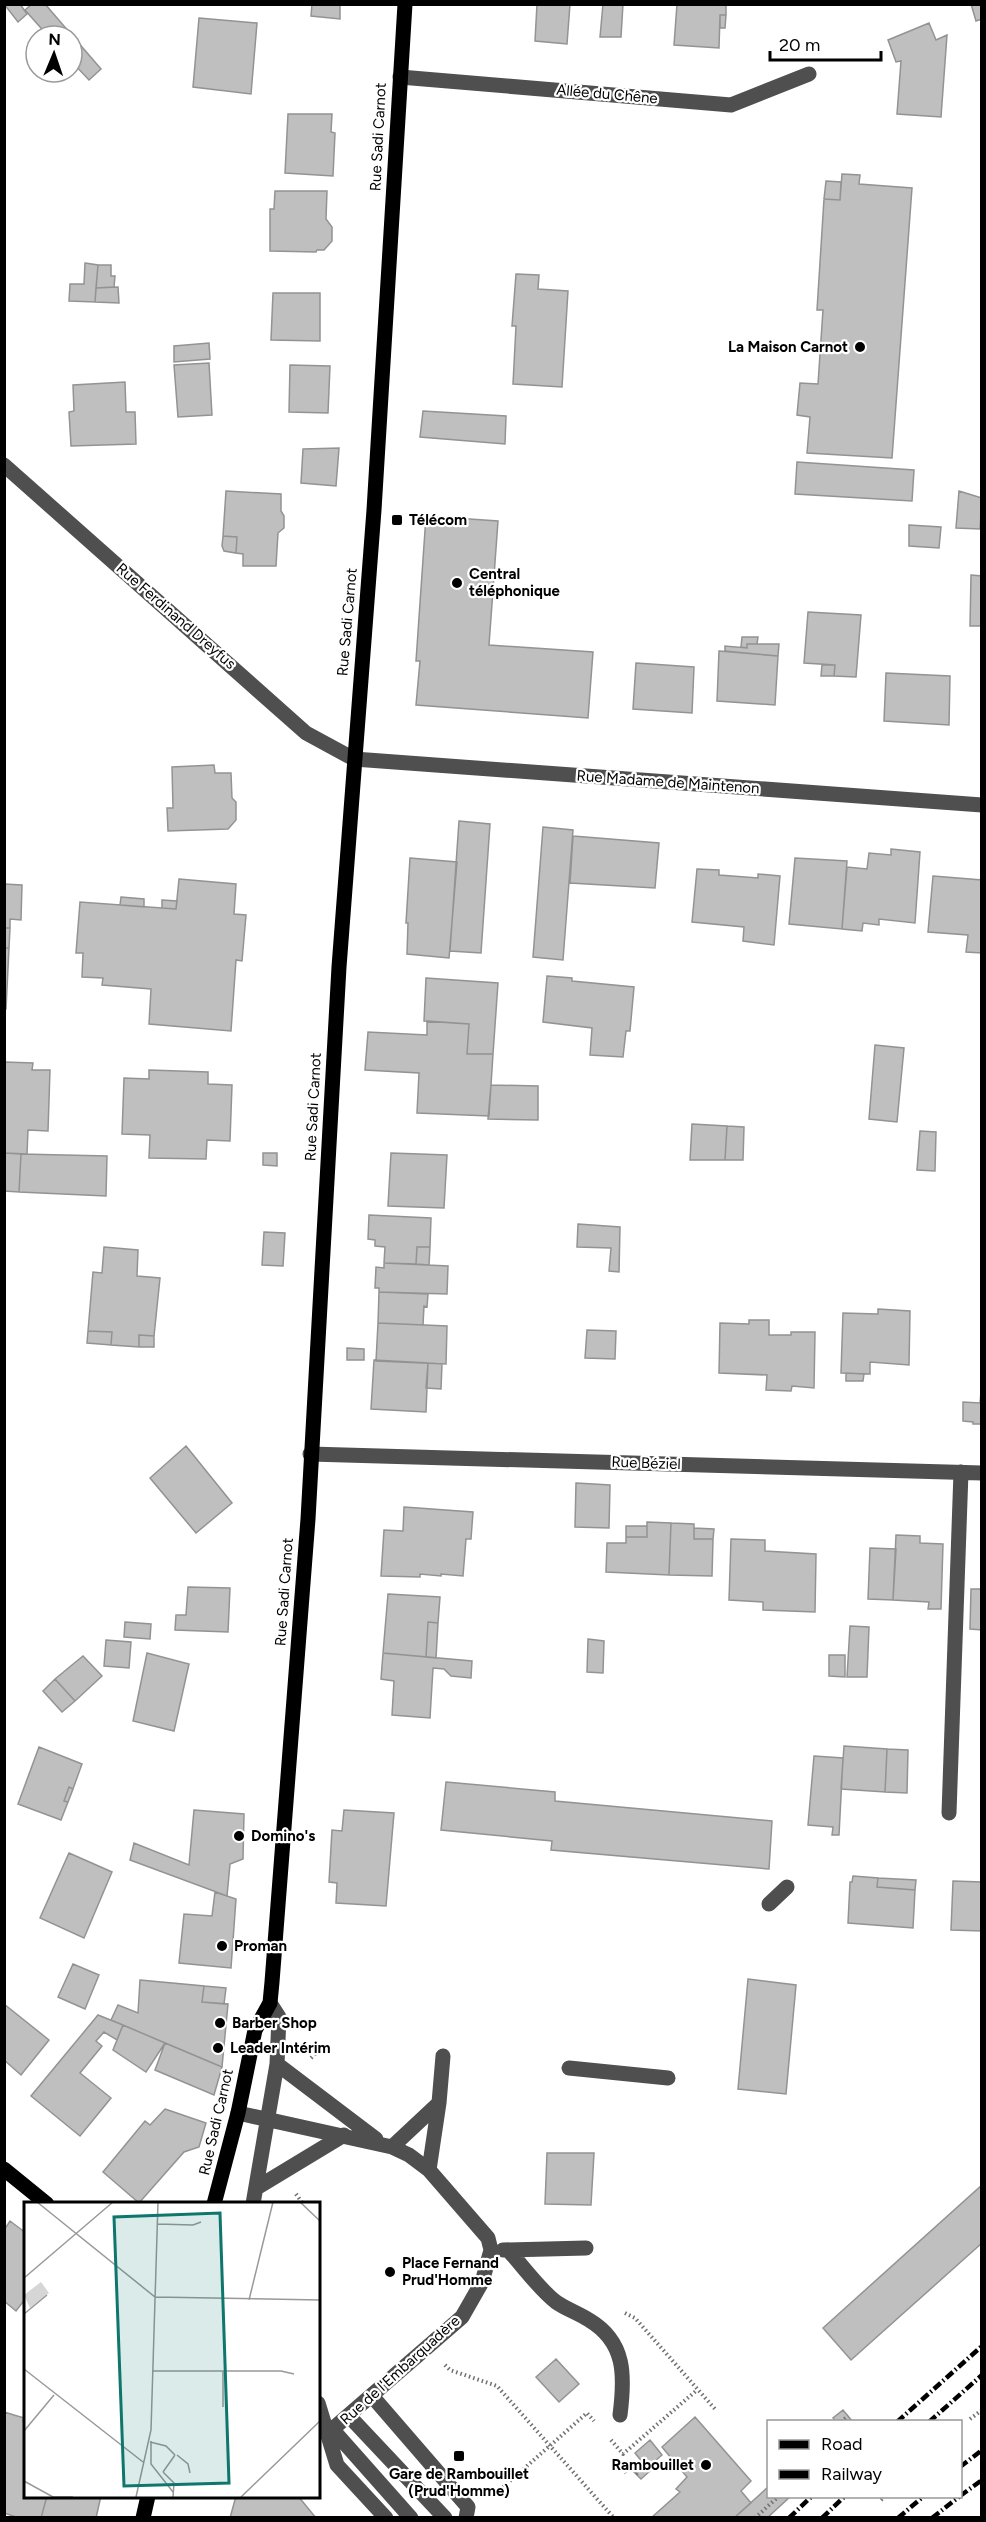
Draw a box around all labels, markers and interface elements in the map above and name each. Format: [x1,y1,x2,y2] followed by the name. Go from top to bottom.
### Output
[24,24,84,84] north arrow
[770,24,881,62] scale bar
[48,30,61,49] text: N
[779,34,820,56] text: 20 m
[556,81,658,107] street label: Allée du Chêne
[366,82,390,192] street label: Rue Sadi Carnot
[728,338,848,356] place label: La Maison Carnot
[853,340,867,354] marker: La Maison Carnot
[409,511,467,529] place label: Télécom
[390,513,404,527] marker: Télécom
[113,559,239,673] street label: Rue Ferdinand Dreyfus
[469,565,560,600] place label: Central téléphonique
[333,567,361,677] street label: Rue Sadi Carnot
[450,576,464,590] marker: Central téléphonique
[576,767,760,797] street label: Rue Madame de Maintenon
[301,1052,325,1162] street label: Rue Sadi Carnot
[611,1453,681,1473] street label: Rue Béziel
[271,1537,297,1647] street label: Rue Sadi Carnot
[251,1827,315,1845] place label: Domino's
[232,1829,246,1843] marker: Domino's
[234,1937,287,1955] place label: Proman
[215,1939,229,1953] marker: Proman
[232,2014,317,2032] place label: Barber Shop
[213,2016,227,2030] marker: Barber Shop
[230,2039,331,2057] place label: Leader Intérim
[211,2041,225,2055] marker: Leader Intérim
[195,2067,237,2177] street label: Rue Sadi Carnot
[24,2202,320,2498] inset map
[402,2254,499,2289] place label: Place Fernand Prud'Homme
[383,2265,397,2279] marker: Place Fernand Prud'Homme
[336,2312,464,2428] street label: Rue de l'Embarquadère
[767,2420,962,2498] legend
[821,2433,862,2455] text: Road
[452,2449,466,2463] marker: Gare de Rambouillet (Prud'Homme)
[611,2456,694,2474] place label: Rambouillet
[699,2458,713,2472] marker: Rambouillet
[821,2463,883,2485] text: Railway
[389,2465,529,2500] place label: Gare de Rambouillet (Prud'Homme)

